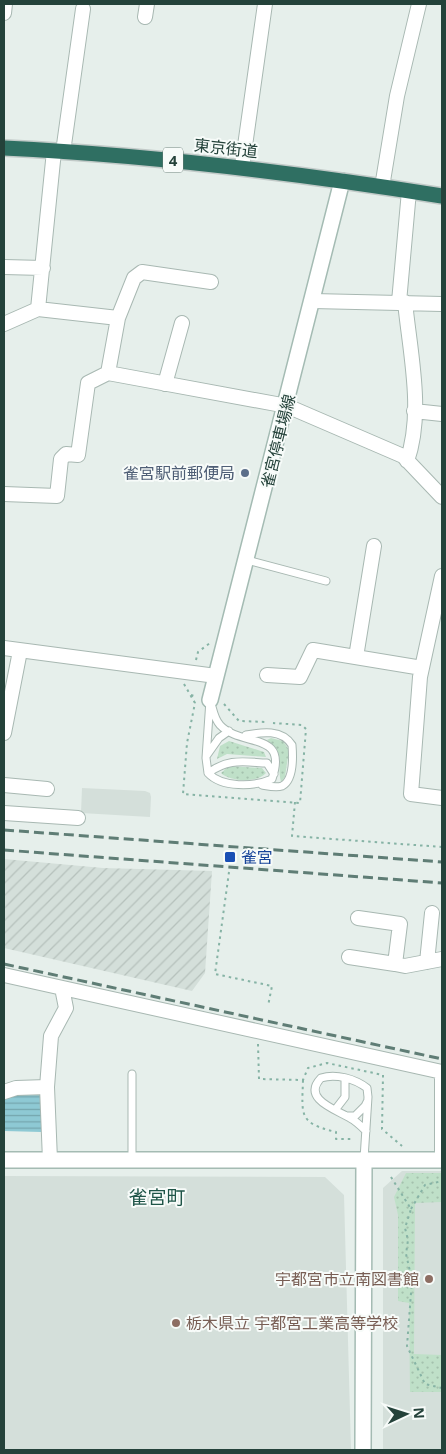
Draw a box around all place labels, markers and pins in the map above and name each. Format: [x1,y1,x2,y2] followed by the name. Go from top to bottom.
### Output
[123,462,235,484] place label: 雀宮駅前郵便局
[239,467,251,479] marker: 雀宮駅前郵便局
[241,846,273,868] place label: 雀宮
[223,850,237,864] marker: 雀宮
[275,1268,419,1290] place label: 宇都宮市立南図書館
[423,1273,435,1285] marker: 宇都宮市立南図書館
[186,1312,398,1334] place label: 栃木県立 宇都宮工業高等学校
[170,1317,182,1329] marker: 栃木県立 宇都宮工業高等学校

